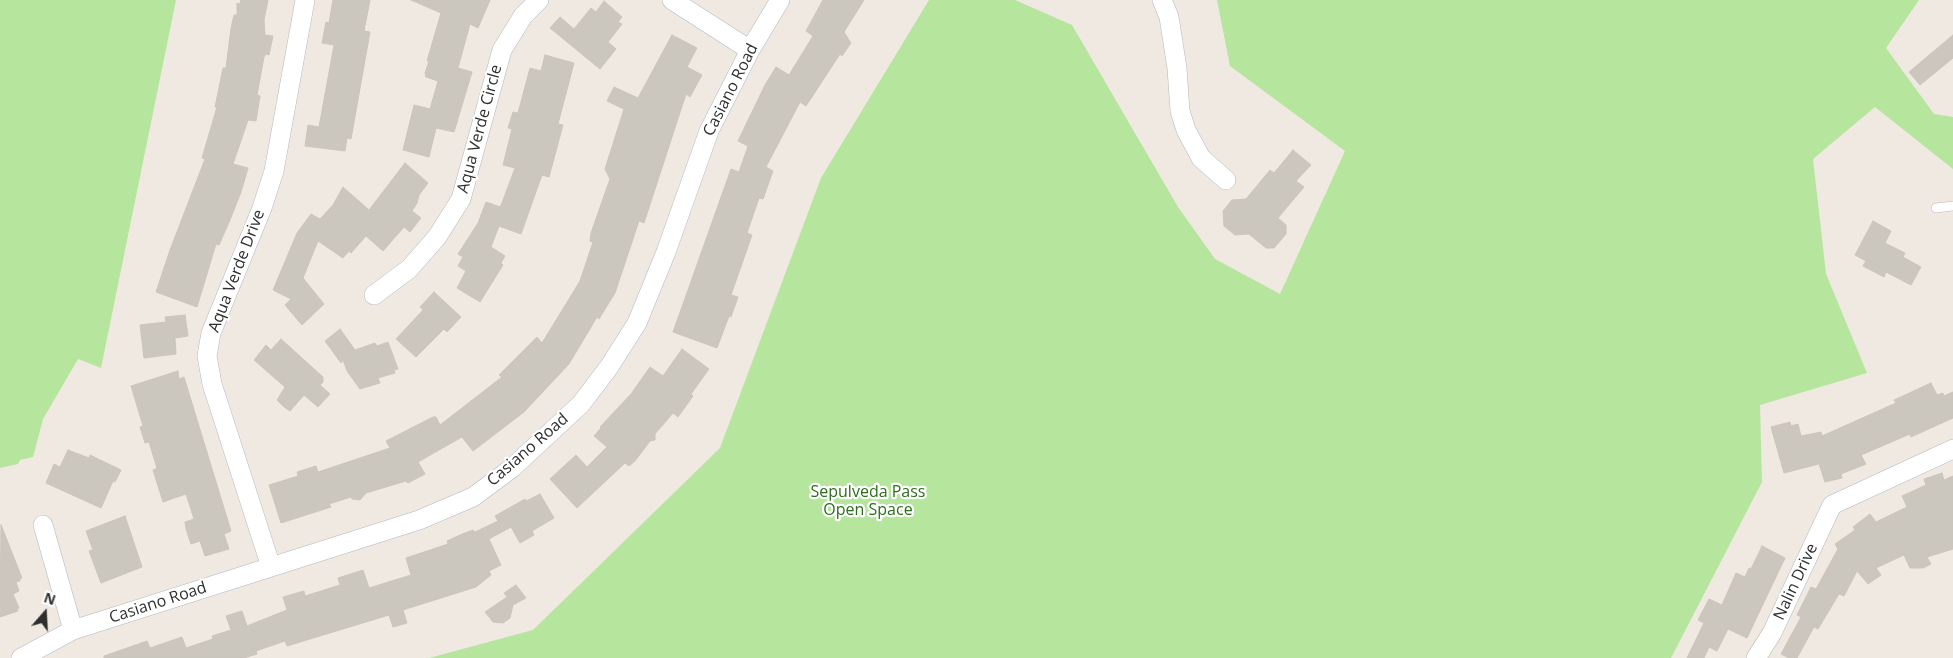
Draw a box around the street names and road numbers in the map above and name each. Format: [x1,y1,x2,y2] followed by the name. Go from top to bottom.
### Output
[699,41,763,139] street label: Casiano Road
[454,63,506,195] street label: Aqua Verde Circle
[205,207,269,335] street label: Aqua Verde Drive
[483,410,573,490] street label: Casiano Road
[1770,541,1822,623] street label: Nalin Drive
[107,578,209,628] street label: Casiano Road

